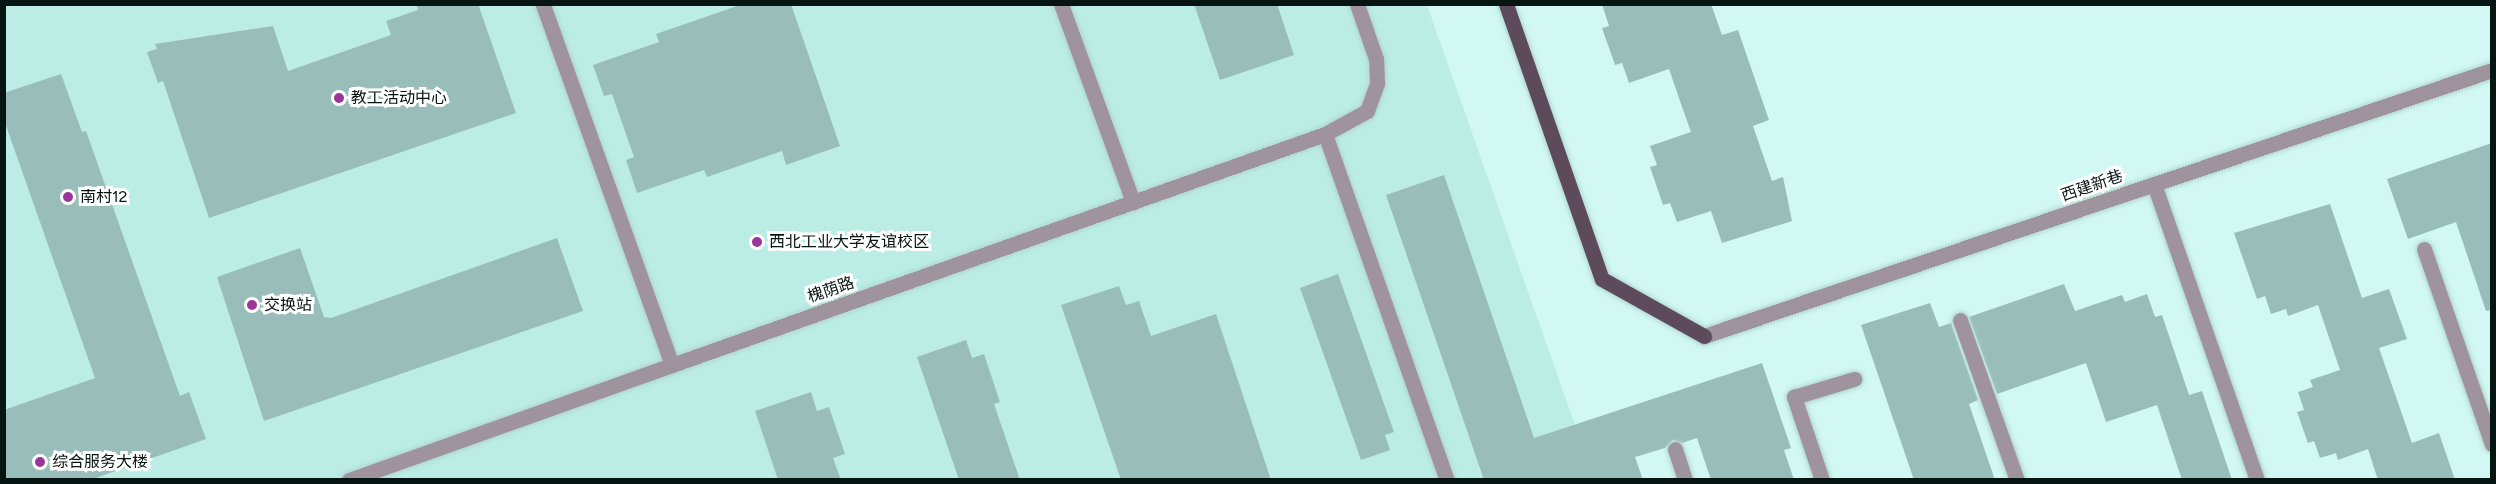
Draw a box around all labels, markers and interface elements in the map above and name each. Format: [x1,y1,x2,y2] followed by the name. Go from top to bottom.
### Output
[351,88,447,108] place label: 教工活动中心
[332,91,346,105] marker: 教工活动中心
[2059,167,2125,205] street label: 西建新巷
[80,187,128,207] place label: 南村12
[61,190,75,204] marker: 南村12
[769,232,929,252] place label: 西北工业大学友谊校区
[750,235,764,249] marker: 西北工业大学友谊校区
[805,273,857,307] street label: 槐荫路
[264,295,312,315] place label: 交换站
[245,298,259,312] marker: 交换站
[52,452,148,472] place label: 综合服务大楼
[33,455,47,469] marker: 综合服务大楼

